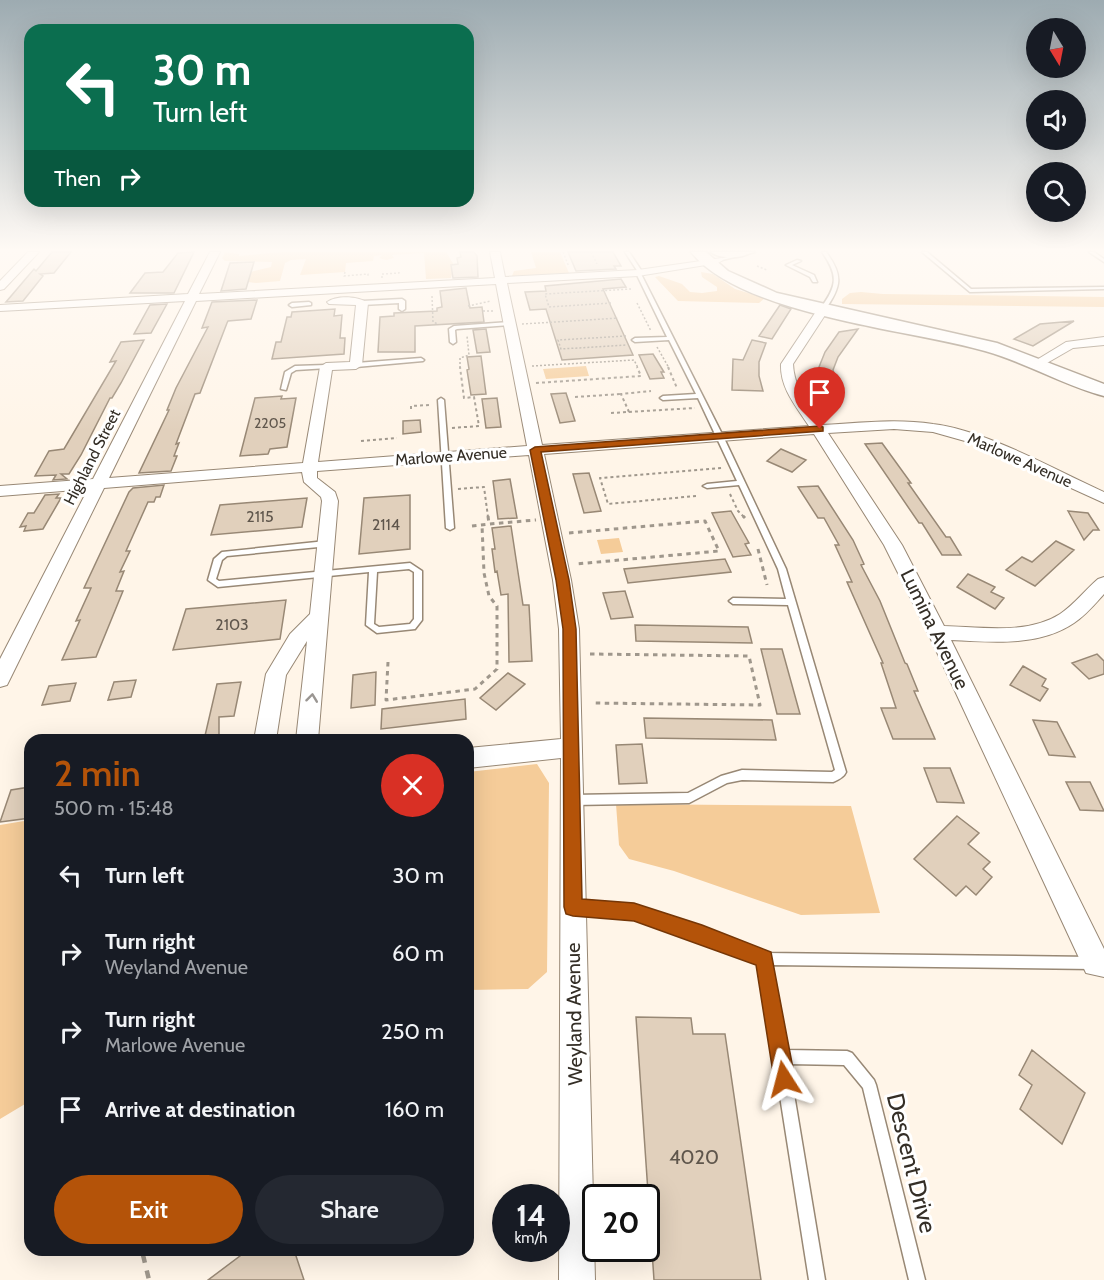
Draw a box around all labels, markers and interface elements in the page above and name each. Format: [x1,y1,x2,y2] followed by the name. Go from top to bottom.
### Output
[1026,18,1086,78] north arrow
[1026,18,1086,222] map controls
[153,44,251,96] text: 30 m
[54,48,132,126] icon: left
[1026,90,1086,150] button: sound
[153,96,247,129] text: Turn left
[113,162,146,195] icon: right
[1026,162,1086,222] button: search
[54,165,101,192] text: Then
[794,367,845,429] pin
[803,376,836,409] icon: arrive
[60,405,125,508] street label: Highland Street
[254,414,286,432] house number: 2205
[965,429,1075,491] street label: Marlowe Avenue
[394,443,508,469] street label: Marlowe Avenue
[246,507,274,526] house number: 2115
[372,515,400,534] house number: 2114
[896,565,974,693] street label: Lumina Avenue
[215,615,249,634] house number: 2103
[305,694,318,703] one-way arrow
[54,751,141,795] text: 2 min
[381,754,444,817] button: close
[54,796,174,820] text: 500 m · 15:48
[54,859,87,892] icon: left
[105,862,184,889] text: Turn left
[392,862,444,889] text: 30 m
[105,928,195,955] text: Turn right
[54,937,87,970] icon: right
[392,940,444,967] text: 60 m
[561,942,587,1086] street label: Weyland Avenue
[105,955,248,979] text: Weyland Avenue
[105,1006,195,1033] text: Turn right
[54,1015,87,1048] icon: right
[381,1018,444,1045] text: 250 m
[105,1033,245,1057] text: Marlowe Avenue
[752,1047,816,1111] position arrow
[881,1090,943,1236] street label: Descent Drive
[54,1093,87,1126] icon: arrive
[105,1096,295,1123] text: Arrive at destination
[385,1096,444,1123] text: 160 m
[669,1145,719,1169] house number: 4020
[54,1175,243,1244] button: Exit
[255,1175,444,1244] button: Share
[582,1184,660,1262] speed limit sign: 20
[516,1197,546,1234] text: 14
[515,1229,547,1247] text: km/h

